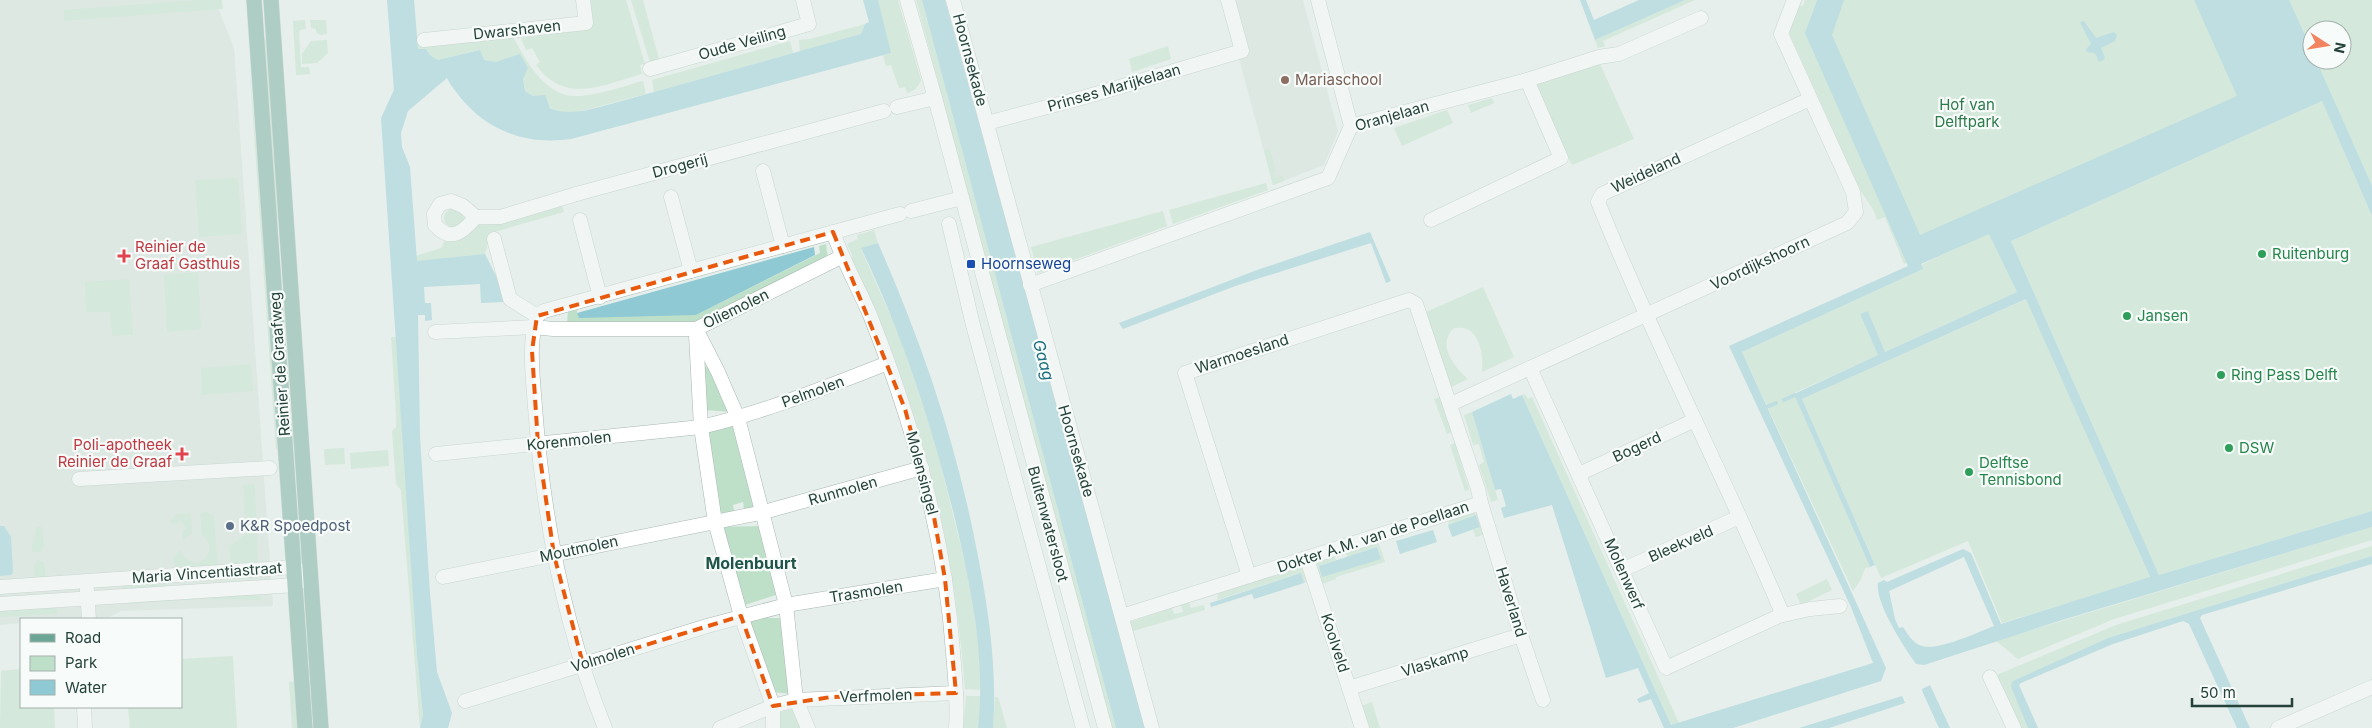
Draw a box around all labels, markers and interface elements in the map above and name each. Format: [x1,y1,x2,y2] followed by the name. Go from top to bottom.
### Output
[949,11,992,108] street label: Hoornsekade
[472,15,562,44] street label: Dwarshaven
[2302,20,2352,70] north arrow
[696,21,788,64] street label: Oude Veiling
[2331,41,2350,55] text: N
[1045,59,1183,116] street label: Prinses Marijkelaan
[1295,70,1382,89] place label: Mariaschool
[1279,74,1291,86] marker: Mariaschool
[1934,95,2000,131] park label: Hof van Delftpark
[1353,96,1431,135] street label: Oranjelaan
[1608,148,1684,197] street label: Weideland
[650,149,710,182] street label: Drogerij
[1707,231,1812,294] street label: Voordijkshoorn
[135,237,240,273] place label: Reinier de Graaf Gasthuis
[2272,244,2349,263] place label: Ruitenburg
[2256,248,2268,260] marker: Ruitenburg
[117,249,131,263] marker: Reinier de Graaf Gasthuis
[981,254,1071,273] place label: Hoornseweg
[965,258,977,270] marker: Hoornseweg
[700,284,772,333] street label: Oliemolen
[265,291,294,437] street label: Reinier de Graafweg
[2137,306,2188,325] place label: Jansen
[2121,310,2133,322] marker: Jansen
[1193,329,1291,378] street label: Warmoesland
[1029,337,1059,383] water label: Gaag
[2231,365,2338,384] place label: Ring Pass Delft
[2215,369,2227,381] marker: Ring Pass Delft
[779,371,847,412] street label: Pelmolen
[1054,403,1099,499] street label: Hoornsekade
[526,427,612,454] street label: Korenmolen
[1610,427,1664,466] street label: Bogerd
[902,429,943,517] street label: Molensingel
[58,435,173,471] place label: Poli-apotheek Reinier de Graaf
[2239,438,2274,457] place label: DSW
[2223,442,2235,454] marker: DSW
[176,448,188,460] marker: Poli-apotheek Reinier de Graaf
[1979,453,2062,489] place label: Delftse Tennisbond
[1024,464,1073,584] street label: Buitenwatersloot
[1963,466,1975,478] marker: Delftse Tennisbond
[806,472,879,509] street label: Runmolen
[1275,497,1471,577] street label: Dokter A.M. van de Poellaan
[240,516,350,535] place label: K&R Spoedpost
[224,520,236,532] marker: K&R Spoedpost
[1645,521,1716,566] street label: Bleekveld
[538,531,620,566] street label: Moutmolen
[1600,535,1649,613] street label: Molenwerf
[705,553,797,573] district label: Molenbuurt
[131,558,283,587] street label: Maria Vincentiastraat
[1492,565,1531,639] street label: Haverland
[828,576,904,607] street label: Trasmolen
[1317,611,1354,675] street label: Koolveld
[20,618,182,708] legend
[65,628,101,647] text: Road
[569,639,637,676] street label: Volmolen
[1399,642,1471,681] street label: Vlaskamp
[65,653,98,672] text: Park
[2192,676,2292,708] scale bar
[65,678,107,697] text: Water
[2200,683,2236,702] text: 50 m
[839,685,913,706] street label: Verfmolen

